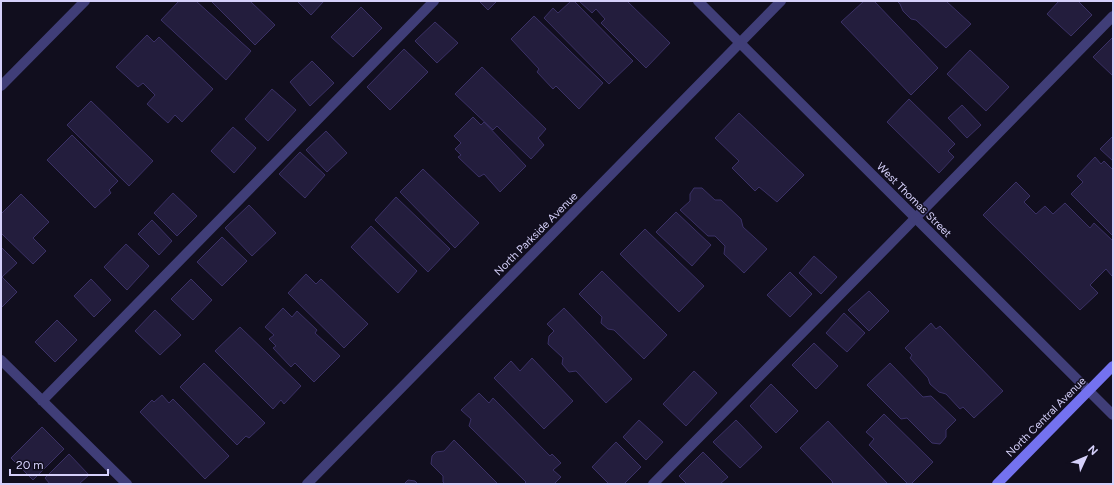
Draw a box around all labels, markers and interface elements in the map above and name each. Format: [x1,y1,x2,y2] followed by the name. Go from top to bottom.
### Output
[874,160,954,240] street label: West Thomas Street
[492,190,580,278] street label: North Parkside Avenue
[1003,374,1089,460] street label: North Central Avenue
[1066,437,1106,477] north arrow
[1085,443,1100,458] text: N
[10,451,108,477] scale bar
[16,458,44,472] text: 20 m

